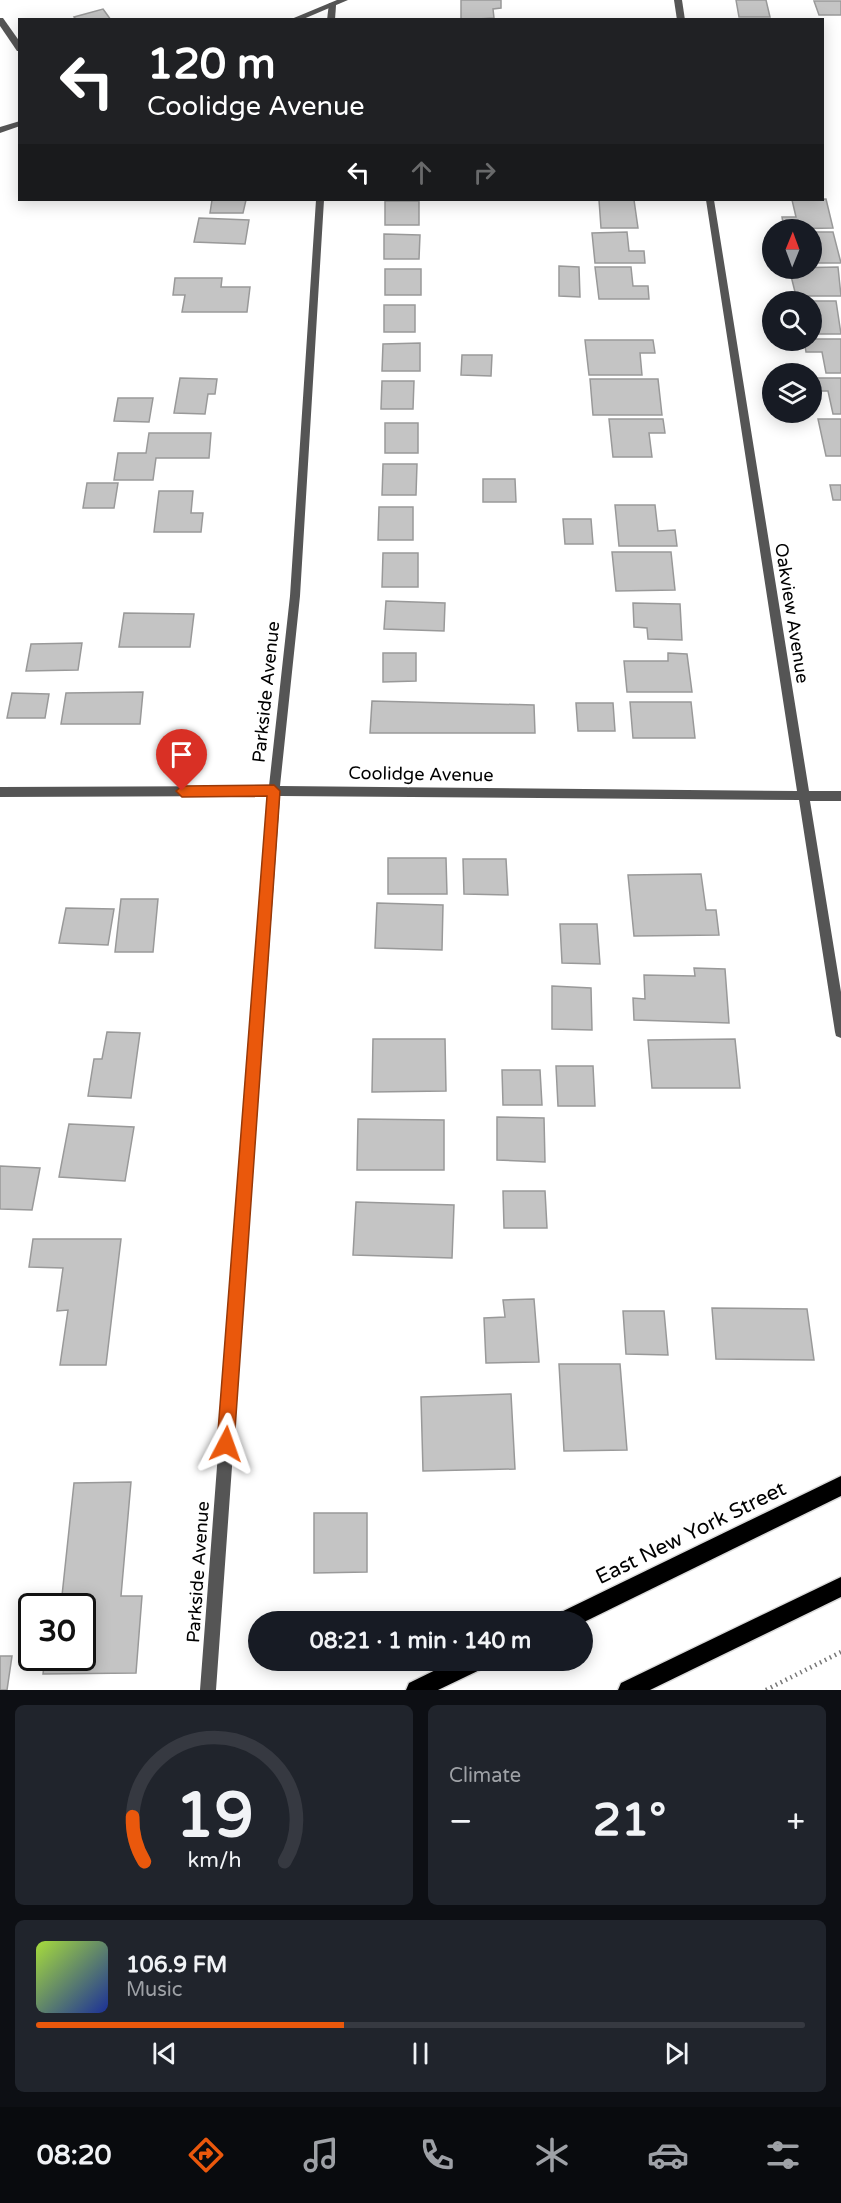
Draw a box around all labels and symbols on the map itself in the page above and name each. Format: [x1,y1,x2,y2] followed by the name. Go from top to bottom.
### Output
[762,219,822,279] north arrow
[770,541,814,685] street label: Oakview Avenue
[248,620,284,764] street label: Parkside Avenue
[156,729,207,791] pin
[348,762,494,786] street label: Coolidge Avenue
[194,1412,258,1476] position arrow
[592,1476,790,1590] street label: East New York Street
[182,1500,214,1644] street label: Parkside Avenue
[18,1593,96,1671] speed limit sign: 30

